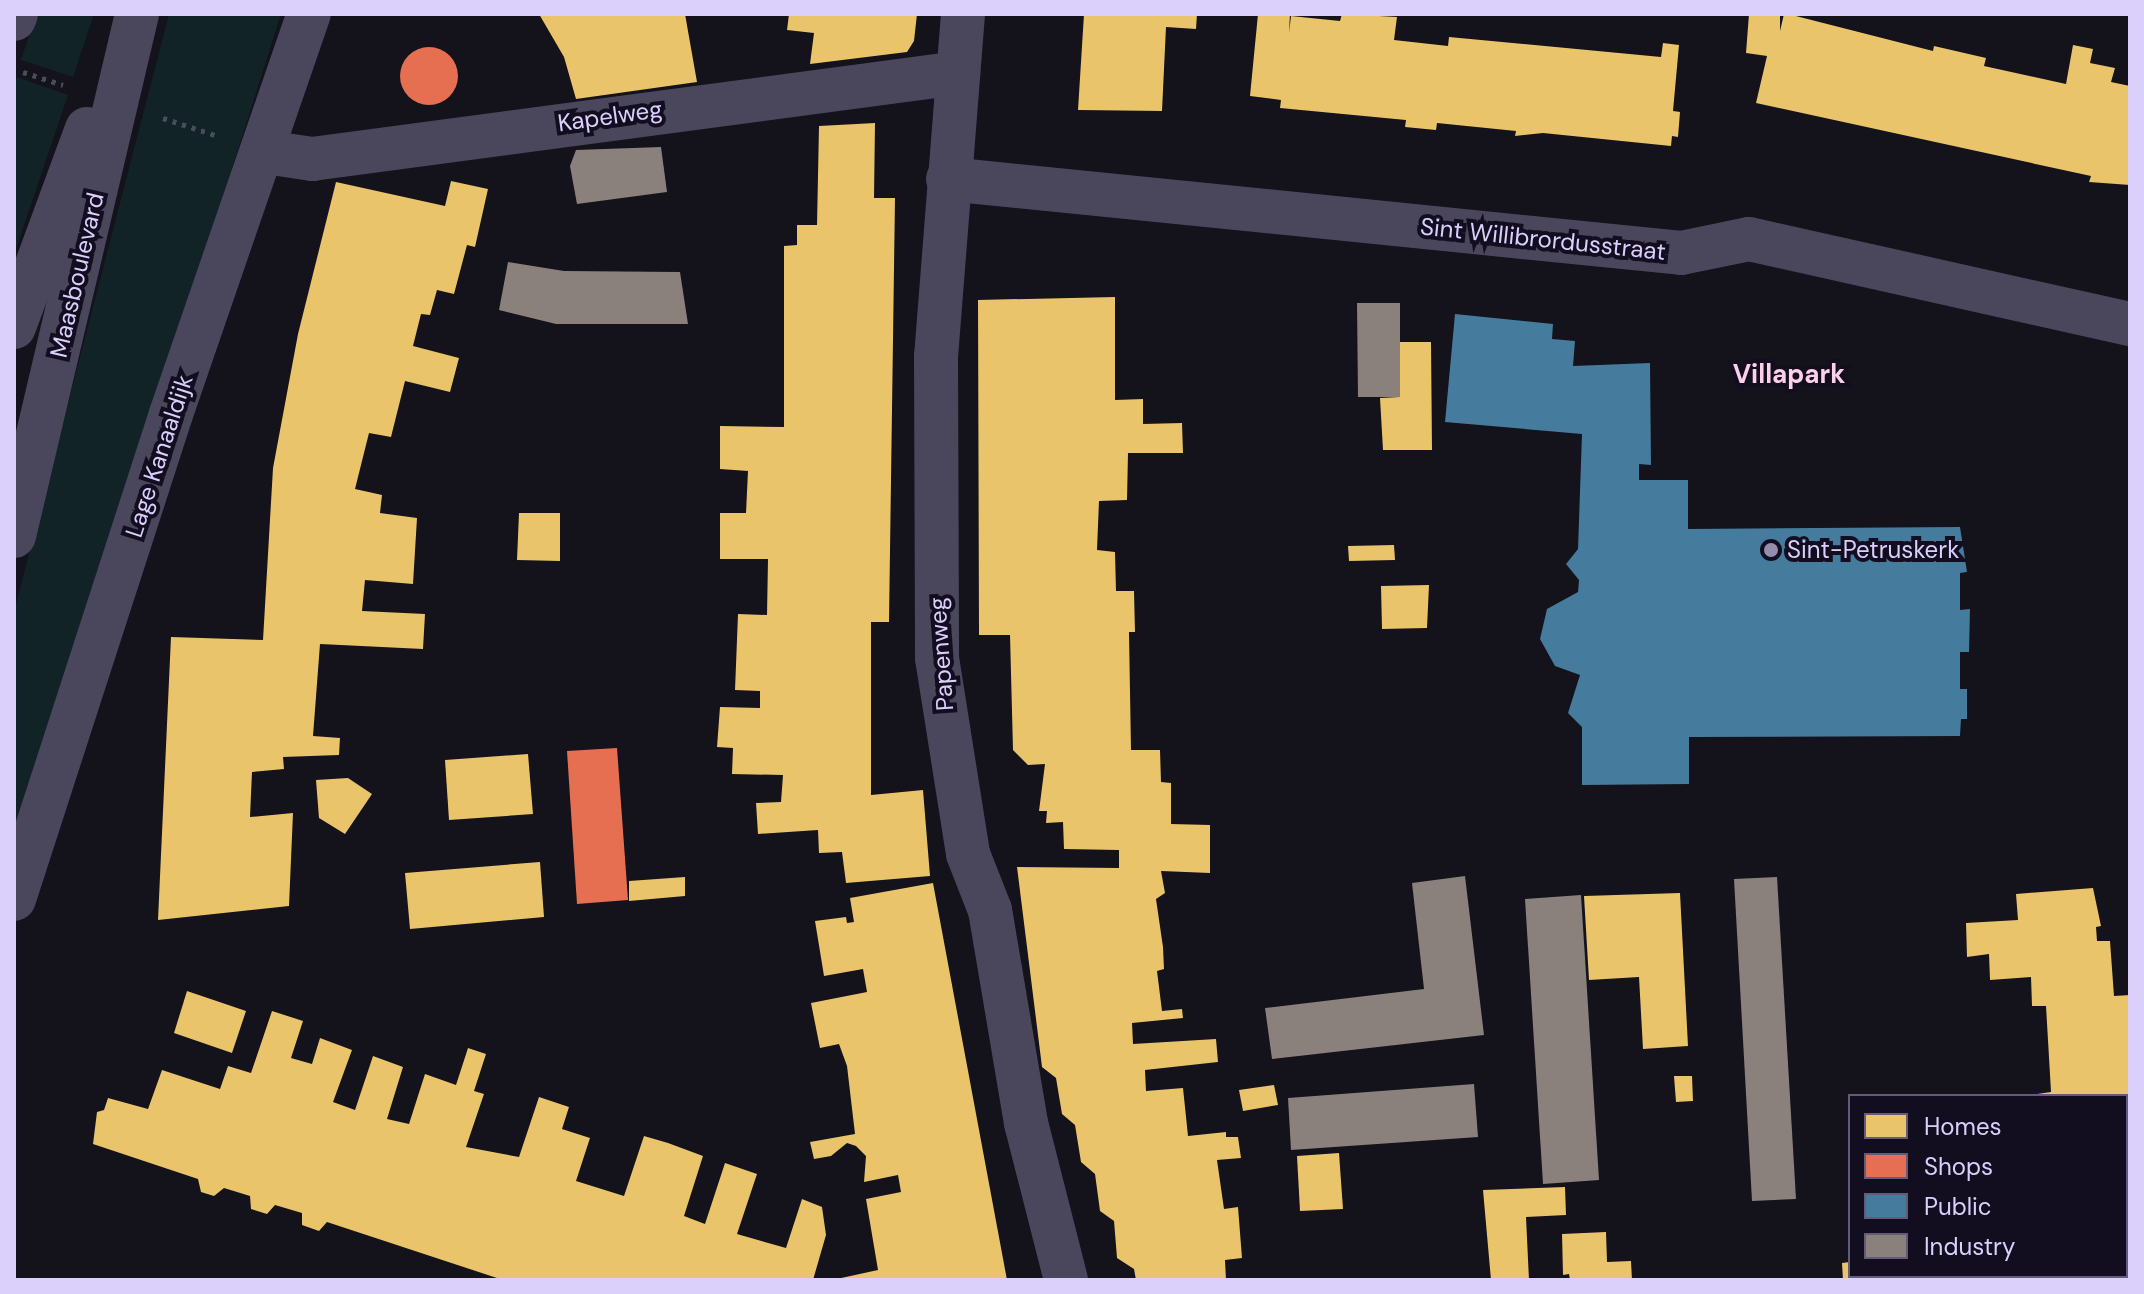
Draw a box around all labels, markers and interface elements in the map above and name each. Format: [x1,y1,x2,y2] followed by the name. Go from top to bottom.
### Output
[556,94,664,138] street label: Kapelweg
[44,190,110,360] street label: Maasboulevard
[1419,212,1667,266] street label: Sint Willibrordusstraat
[1733,359,1845,391] district label: Villapark
[119,371,199,541] street label: Lage Kanaaldijk
[1787,536,1959,564] place label: Sint-Petruskerk
[1762,541,1780,559] marker: Sint-Petruskerk
[923,596,959,712] street label: Papenweg
[1848,1094,2128,1278] legend
[1924,1111,2002,1142] text: Homes
[1924,1151,1993,1182] text: Shops
[1924,1191,1992,1222] text: Public
[1924,1231,2015,1262] text: Industry

